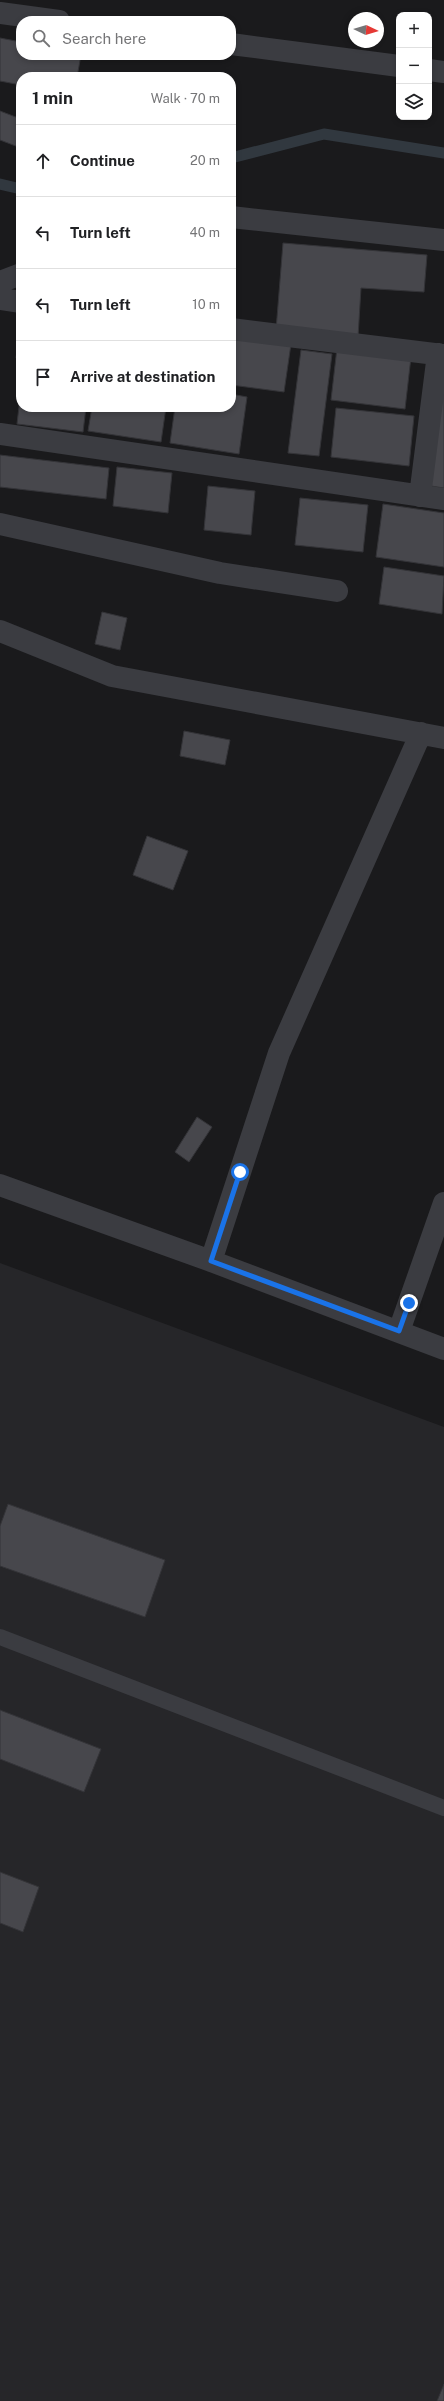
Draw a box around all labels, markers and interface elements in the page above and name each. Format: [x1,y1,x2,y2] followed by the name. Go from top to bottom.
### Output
[348,12,384,48] north arrow
[396,12,432,120] map controls
[396,12,432,48] button: +
[16,16,236,60] search box
[30,27,52,49] icon: search
[62,30,146,47] text: Search here
[396,48,432,84] button: −
[396,84,432,120] button: layers
[32,88,73,108] text: 1 min
[151,91,220,106] text: Walk · 70 m
[32,150,54,172] icon: ahead
[70,152,135,169] text: Continue
[190,153,220,168] text: 20 m
[32,222,54,244] icon: left
[70,224,131,241] text: Turn left
[189,225,220,240] text: 40 m
[32,294,54,316] icon: left
[70,296,131,313] text: Turn left
[192,297,220,312] text: 10 m
[32,366,54,388] icon: arrive
[70,368,215,385] text: Arrive at destination
[231,1163,249,1181] route start
[400,1294,418,1312] route end

